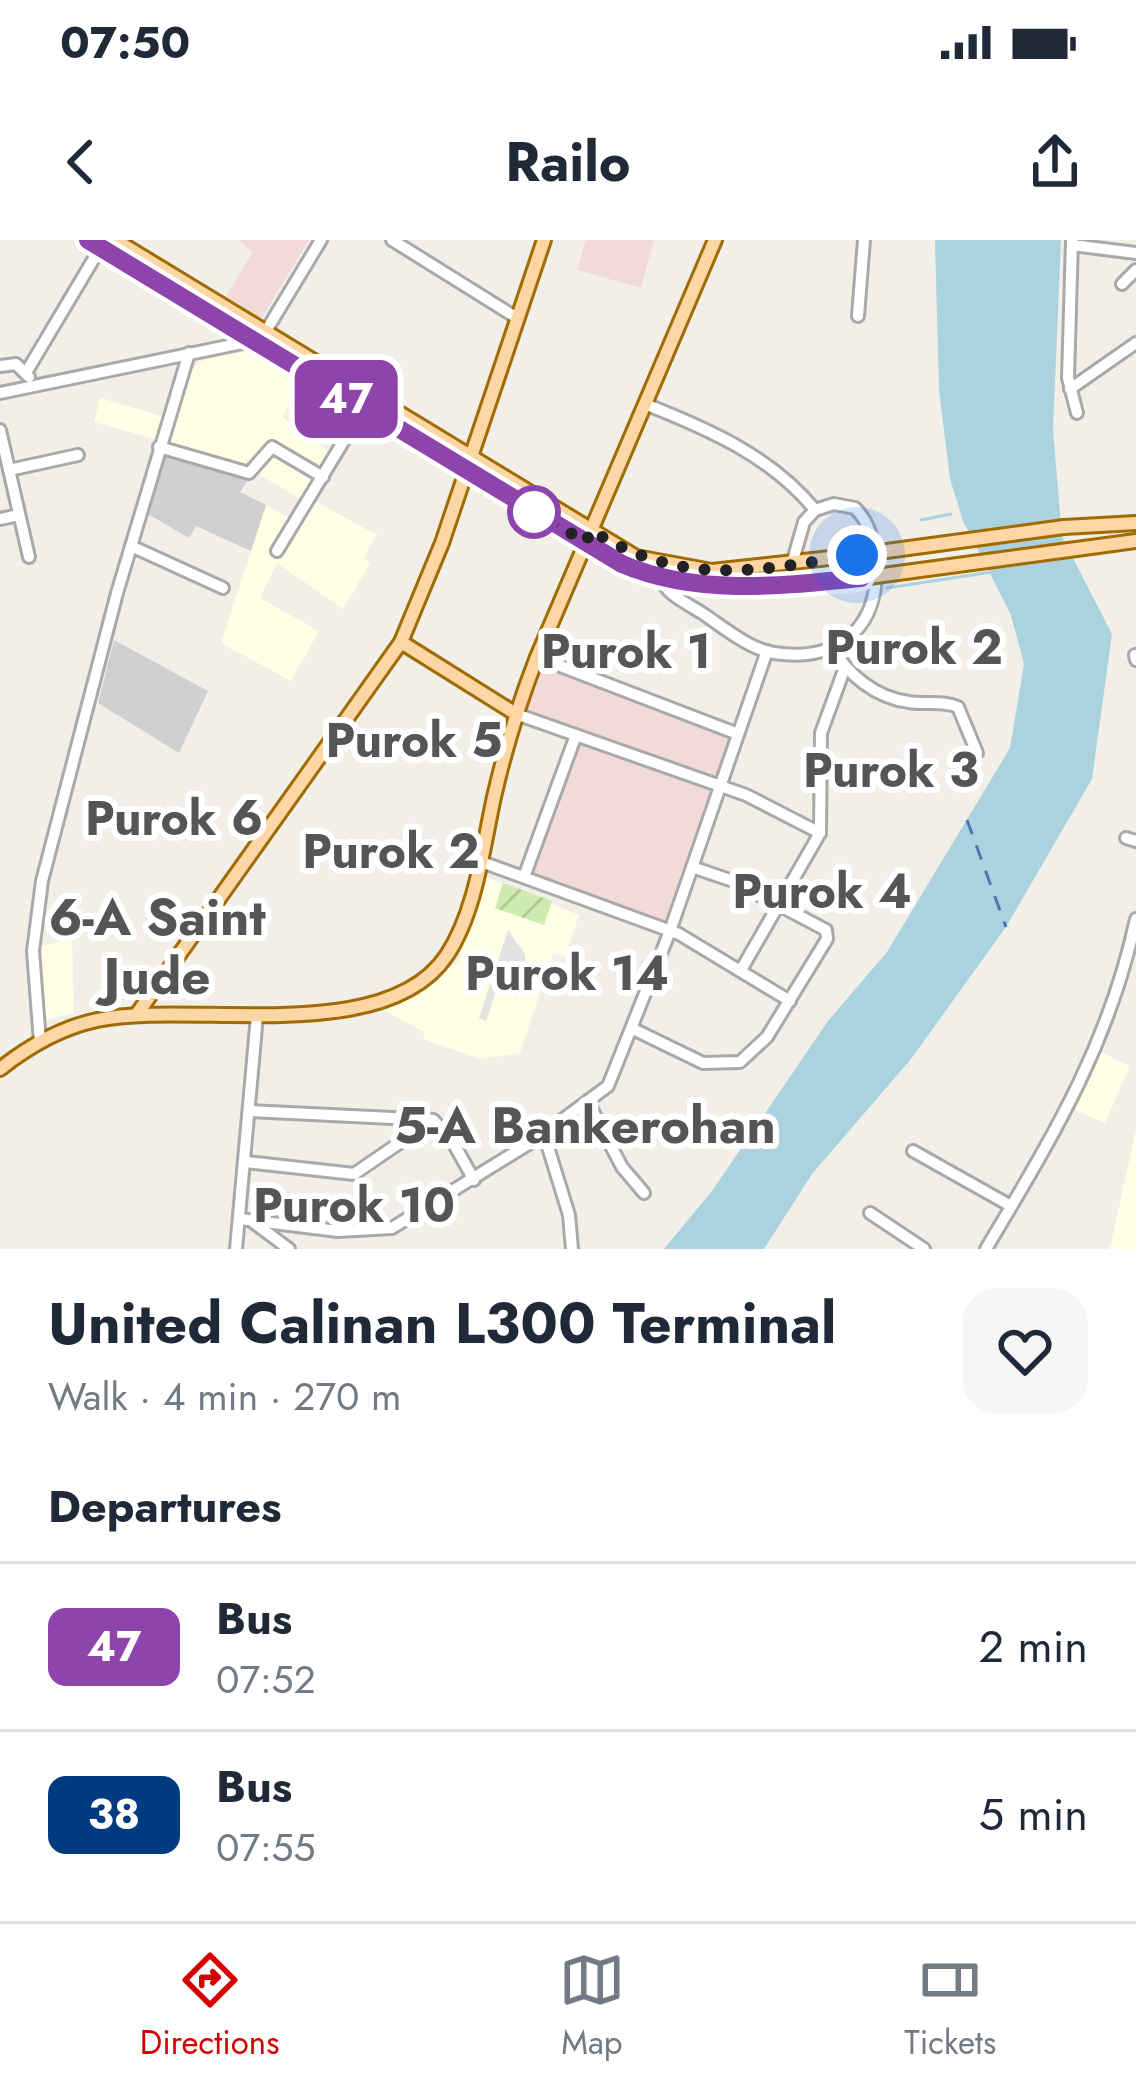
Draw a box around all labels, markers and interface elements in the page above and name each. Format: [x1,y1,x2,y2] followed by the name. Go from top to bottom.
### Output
[60,10,190,75] text: 07:50
[505,123,631,201] text: Railo
[48,129,114,195] icon: back
[1022,129,1088,195] icon: share
[292,360,400,438] line badge: 47
[319,368,373,429] text: 47
[509,487,559,537] unlabelled marker
[827,525,887,585] your location
[825,613,1003,682] district label: Purok 2
[541,617,711,686] district label: Purok 1
[326,706,502,775] district label: Purok 5
[803,736,979,805] district label: Purok 3
[85,784,263,853] district label: Purok 6
[302,817,480,886] district label: Purok 2
[732,857,912,926] district label: Purok 4
[48,880,266,1013] district label: 6-A Saint Jude
[465,939,669,1008] district label: Purok 14
[394,1088,776,1162] district label: 5-A Bankerohan
[253,1171,455,1240] district label: Purok 10
[48,1282,836,1364] text: United Calinan L300 Terminal
[962,1288,1088,1414] button: heart
[48,1368,401,1425] text: Walk · 4 min · 270 m
[48,1474,282,1539] text: Departures
[216,1586,292,1651] text: Bus
[978,1614,1088,1679] text: 2 min
[87,1616,141,1677] text: 47
[216,1651,316,1708] text: 07:52
[216,1754,292,1819] text: Bus
[979,1782,1088,1847] text: 5 min
[88,1784,140,1845] text: 38
[216,1819,316,1876] text: 07:55
[140,1947,279,2066] tab: Directions
[559,1947,625,2066] tab: Map
[904,1947,996,2066] tab: Tickets

